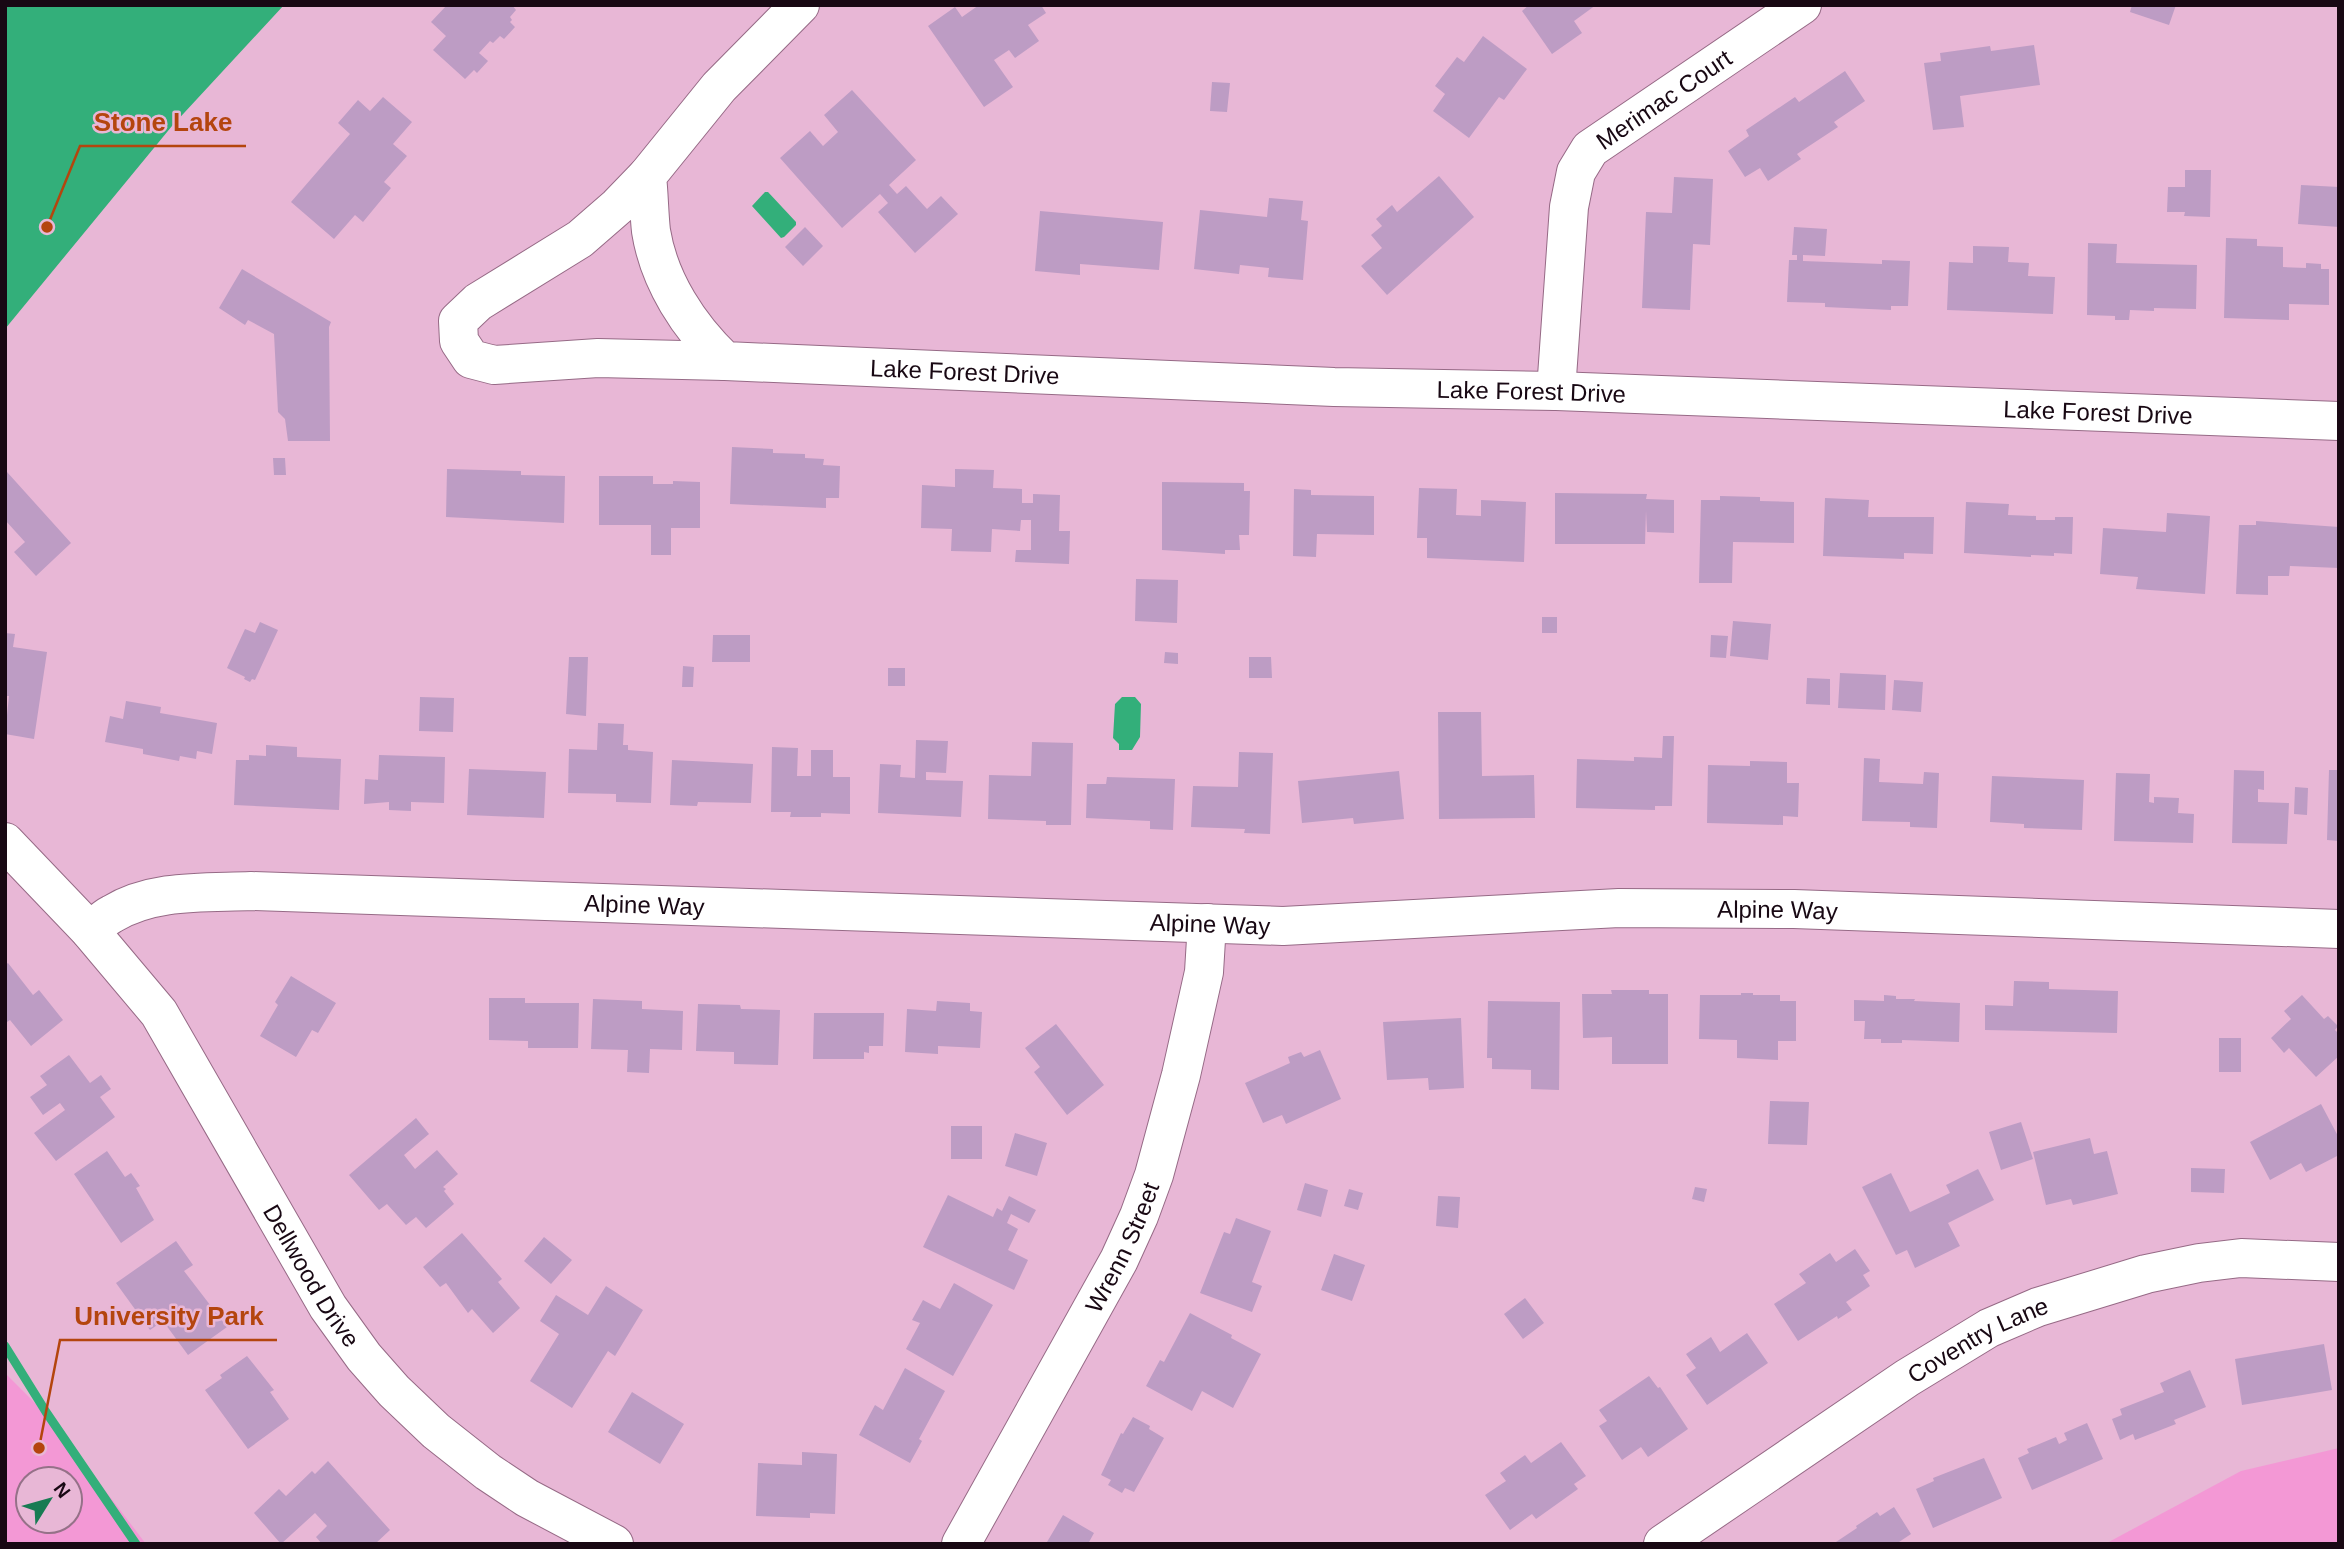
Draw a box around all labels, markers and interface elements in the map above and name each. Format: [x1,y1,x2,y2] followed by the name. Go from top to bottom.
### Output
[1591,43,1737,154] street label: Merimac Court
[80,99,246,146] callout: Stone Lake
[94,107,232,137] text: Stone Lake
[869,354,1060,389] street label: Lake Forest Drive
[1436,375,1627,407] street label: Lake Forest Drive
[2003,395,2193,429] street label: Lake Forest Drive
[584,889,705,920] street label: Alpine Way
[1717,895,1838,924] street label: Alpine Way
[1149,908,1271,939] street label: Alpine Way
[1079,1178,1164,1317] street label: Wrenn Street
[258,1200,365,1352] street label: Dellwood Drive
[1902,1291,2051,1388] street label: Coventry Lane
[60,1293,277,1340] callout: University Park
[74,1301,264,1331] text: University Park
[14,1465,84,1535] north arrow
[50,1478,75,1502] text: N

